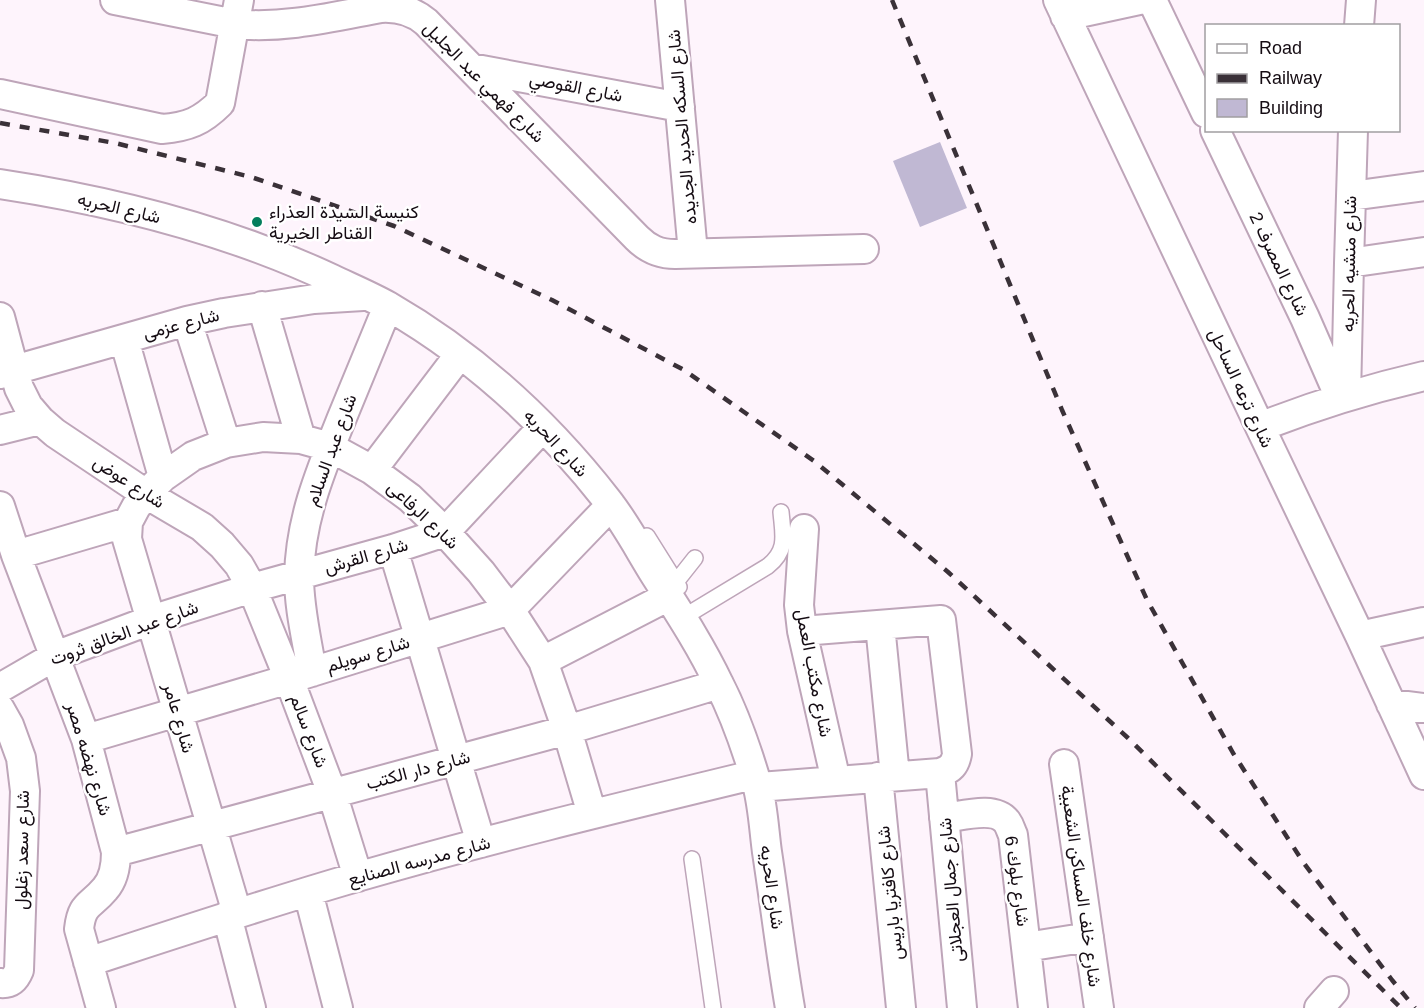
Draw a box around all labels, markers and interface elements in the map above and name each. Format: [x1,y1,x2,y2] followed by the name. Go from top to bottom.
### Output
[416,18,548,150] street label: شارع فهمي عبد الجليل
[1205,24,1400,132] legend
[664,29,702,225] street label: شارع السكه الحديد الجديده
[1259,38,1302,58] text: Road
[527,68,624,111] street label: شارع القوصي
[1259,68,1322,88] text: Railway
[1259,98,1323,118] text: Building
[75,189,163,229] street label: شارع الحريه
[1338,196,1362,332] street label: شارع منشيه الحريه
[269,202,419,244] place label: كنيسة السيدة العذراء القناطر الخيرية
[1244,209,1313,320] street label: شارع المصرف 2
[250,215,264,229] marker: كنيسة السيدة العذراء القناطر الخيرية
[141,305,222,345] street label: شارع عزمى
[1203,325,1277,452] street label: شارع ترعه الساحل
[302,391,362,509] street label: شارع عبد السلام
[518,405,592,482] street label: شارع الحريه
[88,452,168,514] street label: شارع عوض
[382,477,463,555] street label: شارع الرفاعى
[322,534,411,579] street label: شارع القرش
[47,597,202,671] street label: شارع عبد الخالق ثروت
[790,607,836,739] street label: شارع مكتب العمل
[324,632,413,678] street label: شارع سويلم
[157,680,199,756] street label: شارع عامر
[284,692,332,771] street label: شارع سالم
[60,699,116,819] street label: شارع نهضه مصر
[364,747,473,795] street label: شارع دار الكتب
[1055,784,1105,988] street label: شارع خلف المساكن الشعبية
[11,790,35,910] street label: شارع سعد زغلول
[935,817,969,963] street label: شارع جمال العجلاتى
[873,825,909,961] street label: شارع كافتريا باريس
[346,832,493,892] street label: شارع مدرسه الصنايع
[999,834,1033,928] street label: شارع بلوك 6
[754,844,788,931] street label: شارع الحريه

